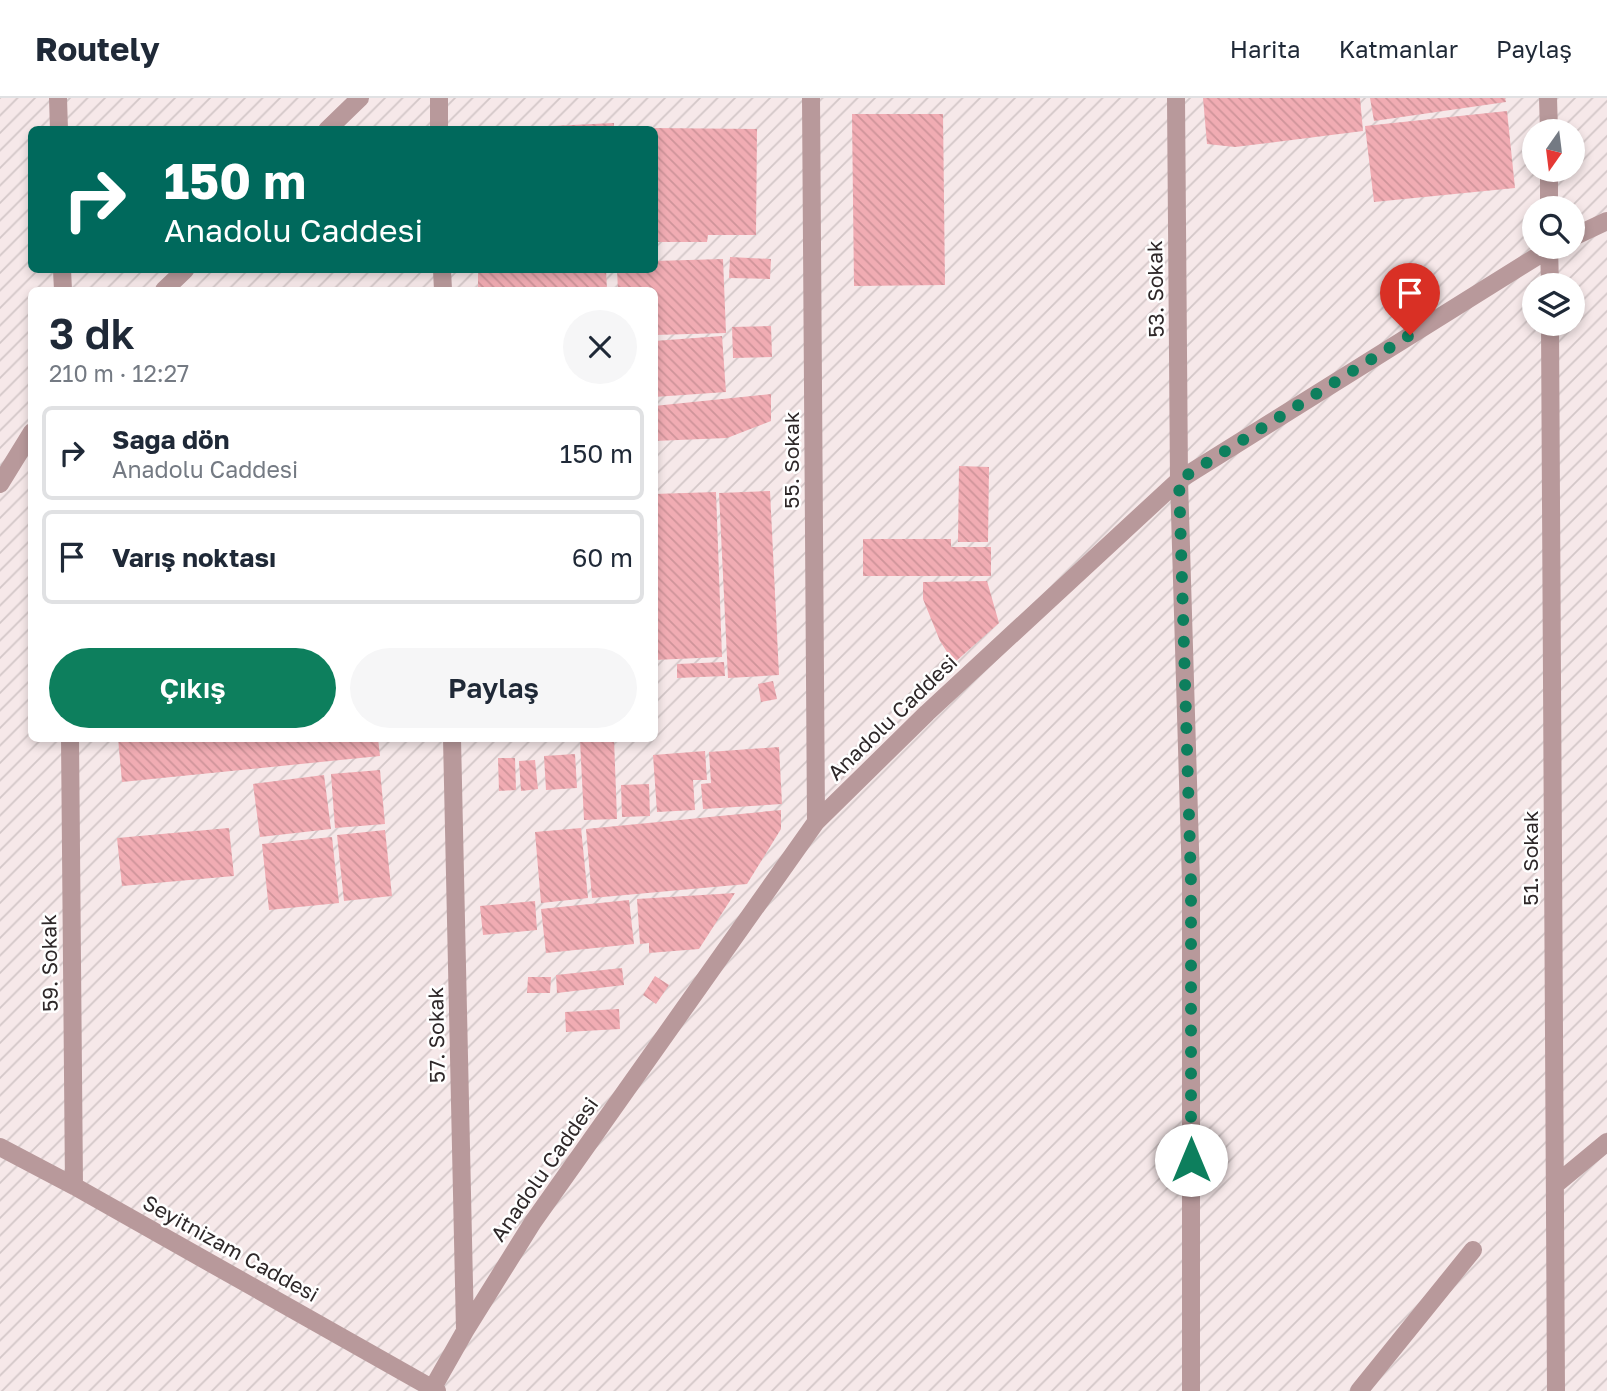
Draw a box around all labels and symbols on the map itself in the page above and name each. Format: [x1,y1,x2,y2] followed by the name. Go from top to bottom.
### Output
[1522,119,1586,182] north arrow
[1141,240,1169,338] street label: 53. Sokak
[1380,263,1440,335] pin
[778,411,804,509] street label: 55. Sokak
[822,649,962,785] street label: Anadolu Caddesi
[1517,810,1543,906] street label: 51. Sokak
[35,914,63,1012] street label: 59. Sokak
[422,987,450,1083] street label: 57. Sokak
[485,1092,603,1246] street label: Anadolu Caddesi
[1154,1123,1228,1197] position arrow
[139,1189,323,1307] street label: Seyitnizam Caddesi

